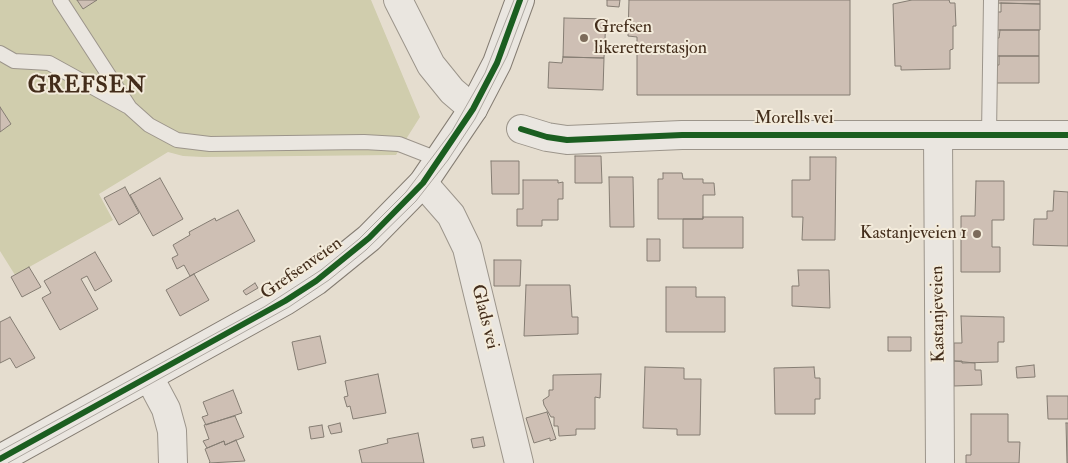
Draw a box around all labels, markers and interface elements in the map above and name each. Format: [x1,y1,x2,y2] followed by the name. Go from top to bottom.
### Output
[594,17,707,59] place label: Grefsen likeretterstasjon
[578,32,590,44] marker: Grefsen likeretterstasjon
[27,74,147,100] district label: GREFSEN
[754,108,834,130] street label: Morells vei
[860,223,967,245] place label: Kastanjeveien 1
[971,228,983,240] marker: Kastanjeveien 1
[257,233,347,305] street label: Grefsenveien
[927,265,951,363] street label: Kastanjeveien
[466,282,502,352] street label: Glads vei

